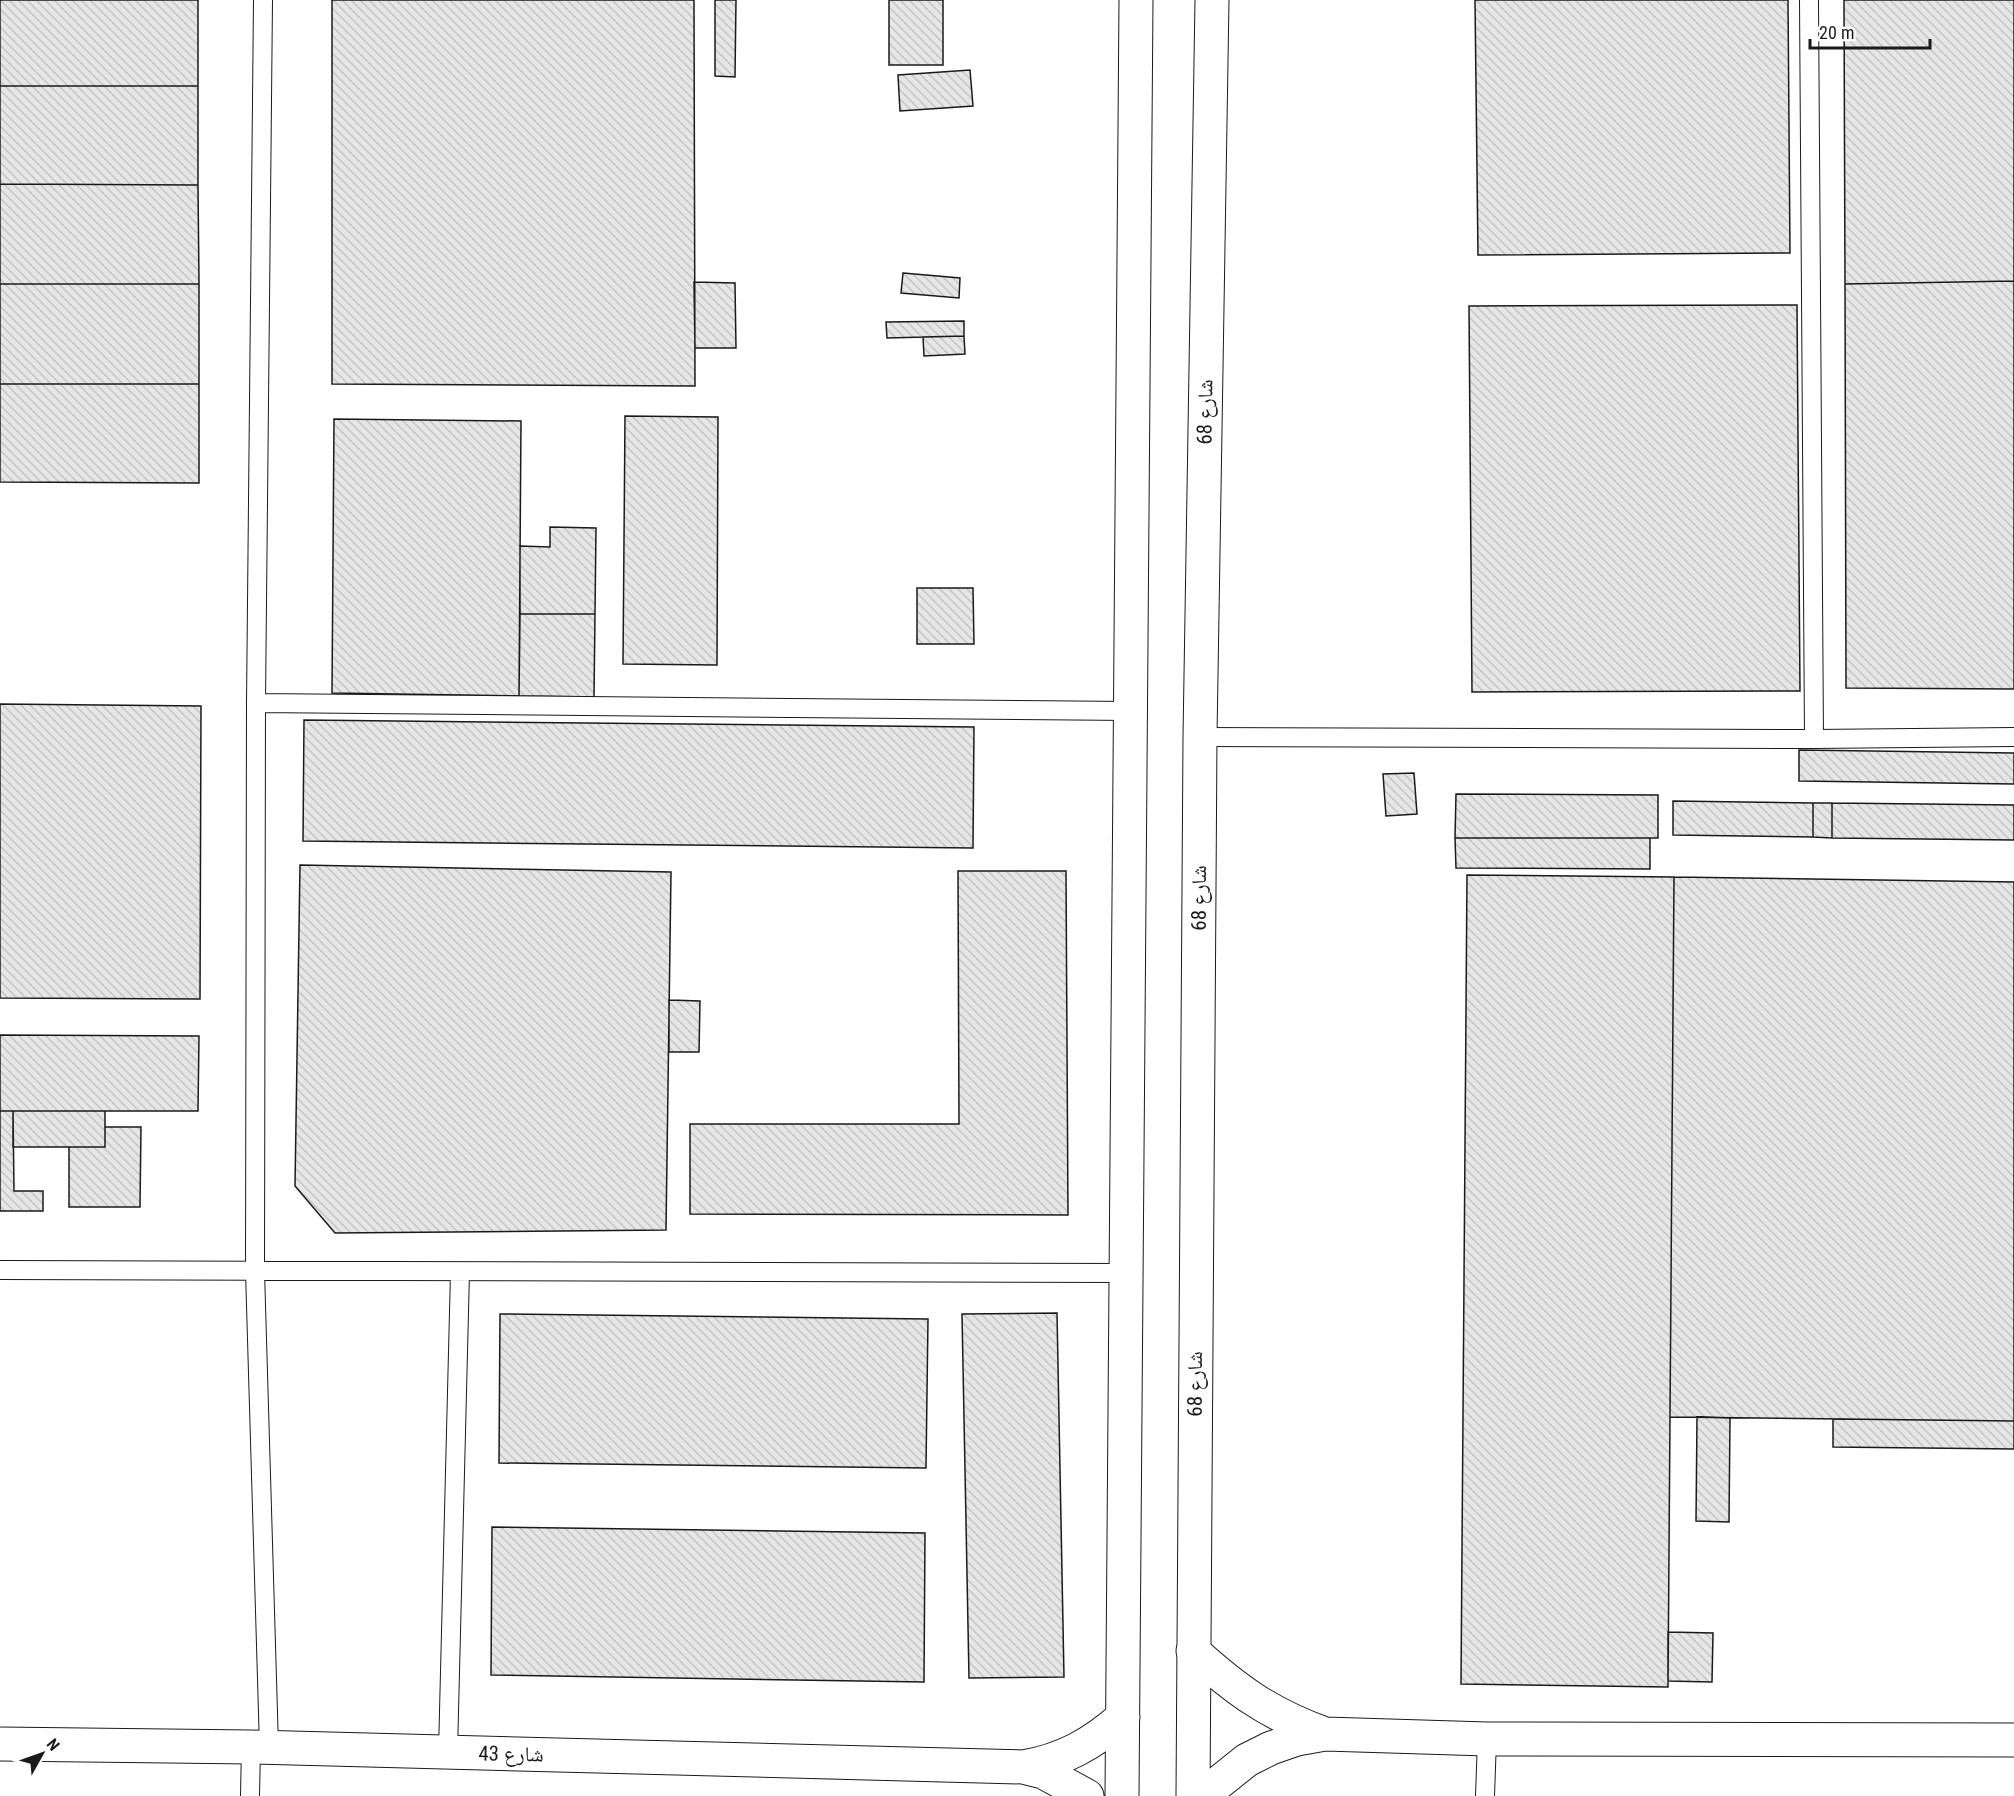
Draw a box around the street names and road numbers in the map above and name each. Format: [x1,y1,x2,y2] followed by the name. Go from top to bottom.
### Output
[1192,379,1219,445] street label: شارع 68
[1187,865,1212,931] street label: شارع 68
[1183,1351,1208,1417] street label: شارع 68
[478,1741,544,1768] street label: شارع 43

